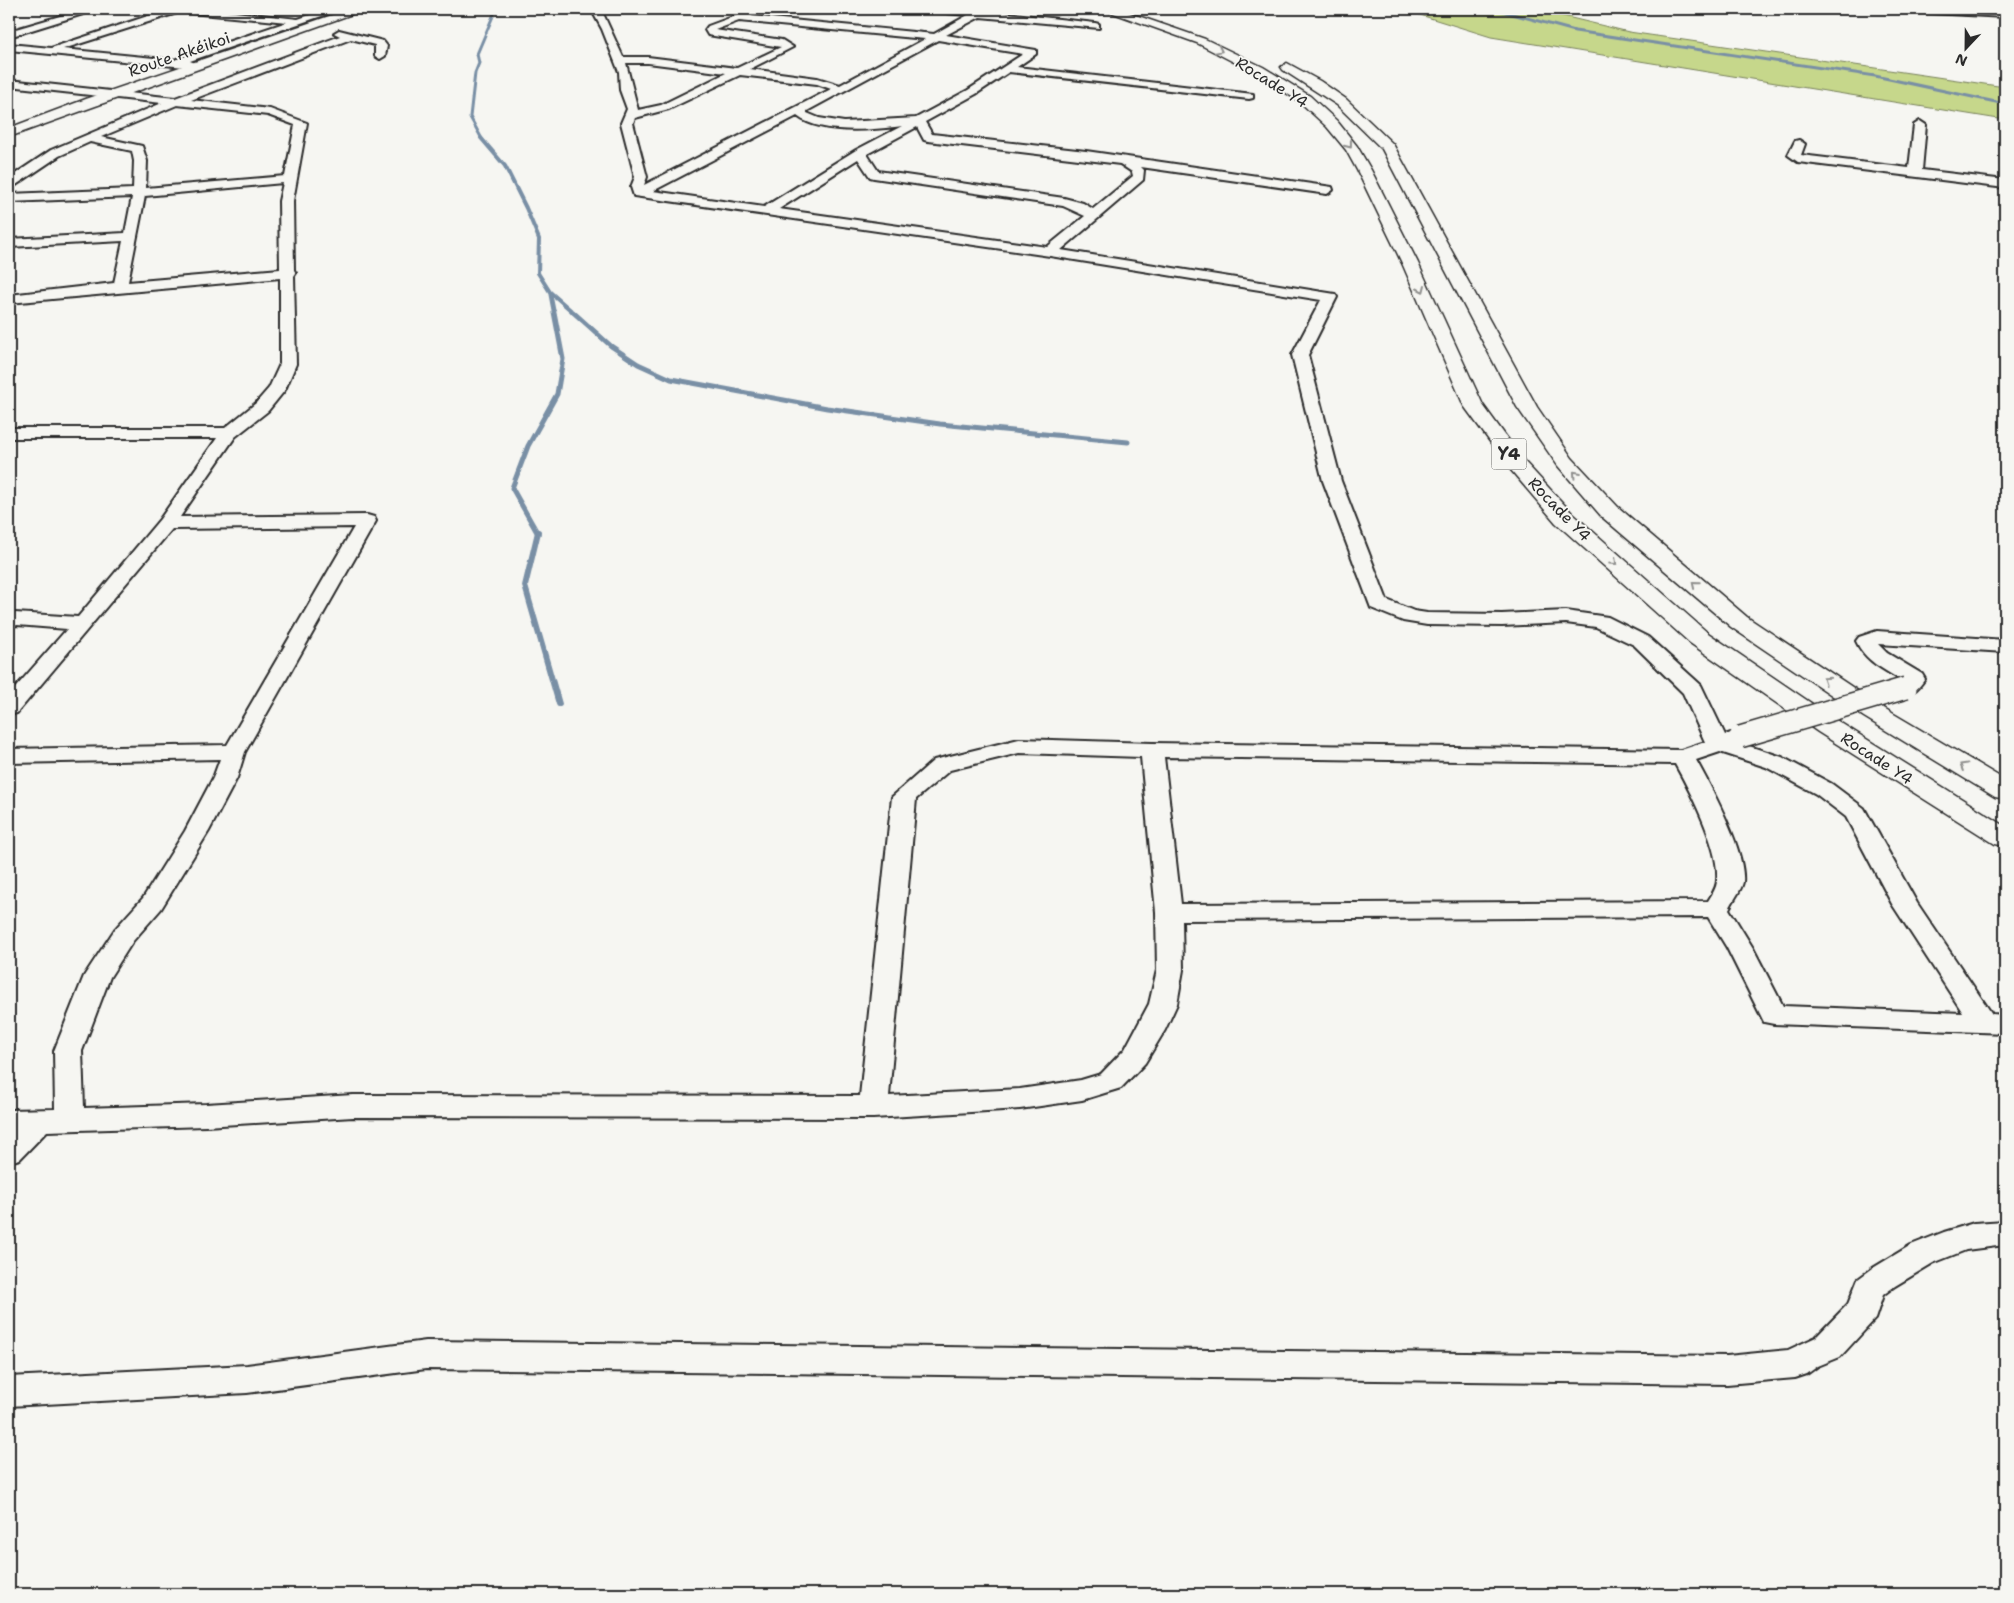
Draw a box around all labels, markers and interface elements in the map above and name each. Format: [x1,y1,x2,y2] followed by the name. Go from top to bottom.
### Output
[1942,22,1992,72] north arrow
[125,27,233,82] street label: Route Akéikoi
[1214,44,1223,54] one-way arrow
[1953,50,1970,70] text: N
[1231,52,1312,113] street label: Rocade Y4
[1343,139,1351,148] one-way arrow
[1416,284,1427,293] one-way arrow
[1492,438,1526,469] road number: Y4
[1573,470,1582,479] one-way arrow
[1524,473,1596,546] street label: Rocade Y4
[1608,556,1617,565] one-way arrow
[1691,581,1700,590] one-way arrow
[1822,677,1831,686] one-way arrow
[1837,727,1917,790] street label: Rocade Y4
[1960,762,1969,772] one-way arrow

